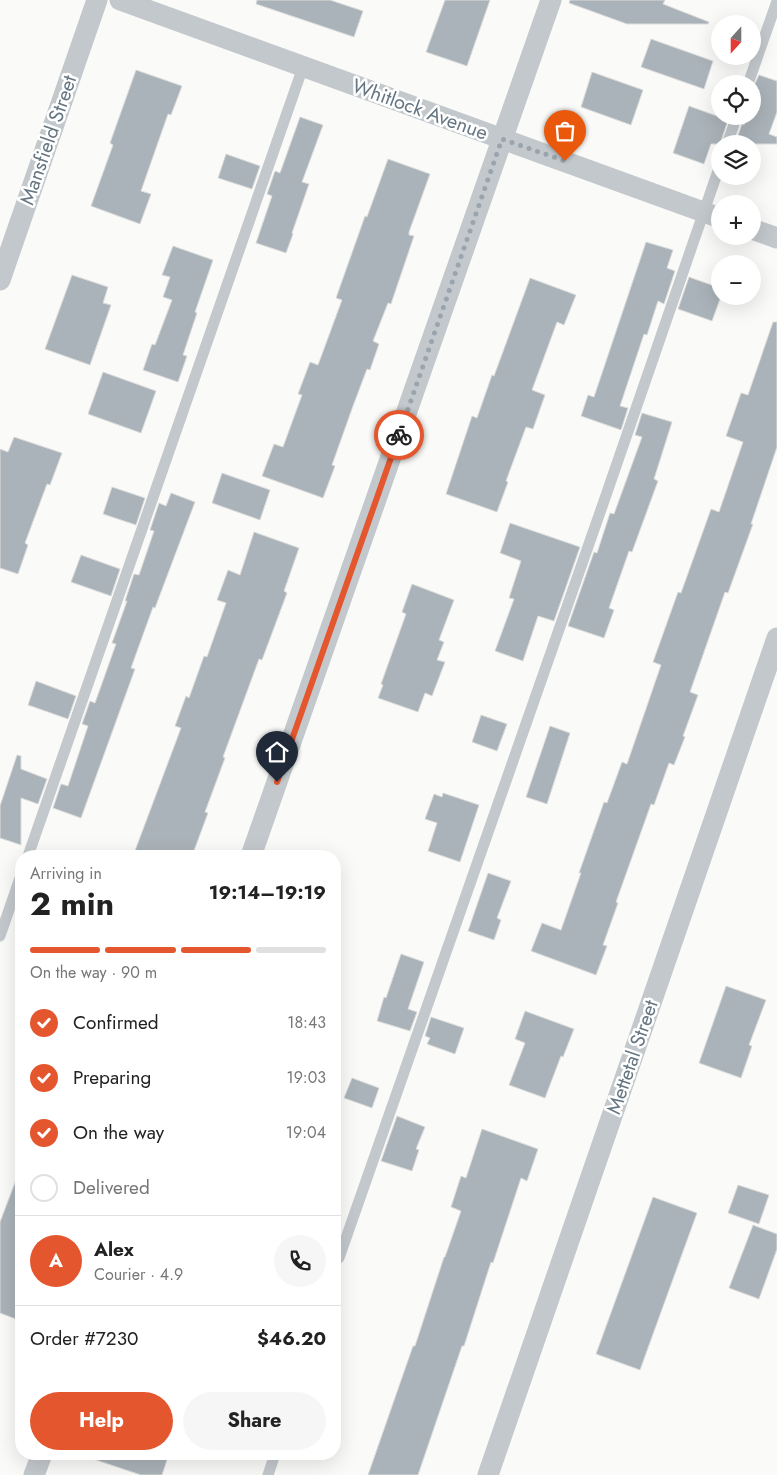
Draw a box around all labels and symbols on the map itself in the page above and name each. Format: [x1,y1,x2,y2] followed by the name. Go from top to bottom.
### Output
[711,15,761,65] north arrow
[13,71,84,209] street label: Mansfield Street
[348,71,492,147] street label: Whitlock Avenue
[544,110,586,161] pin
[374,410,424,460] courier
[256,731,298,782] pin
[599,996,666,1118] street label: Mettetal Street

